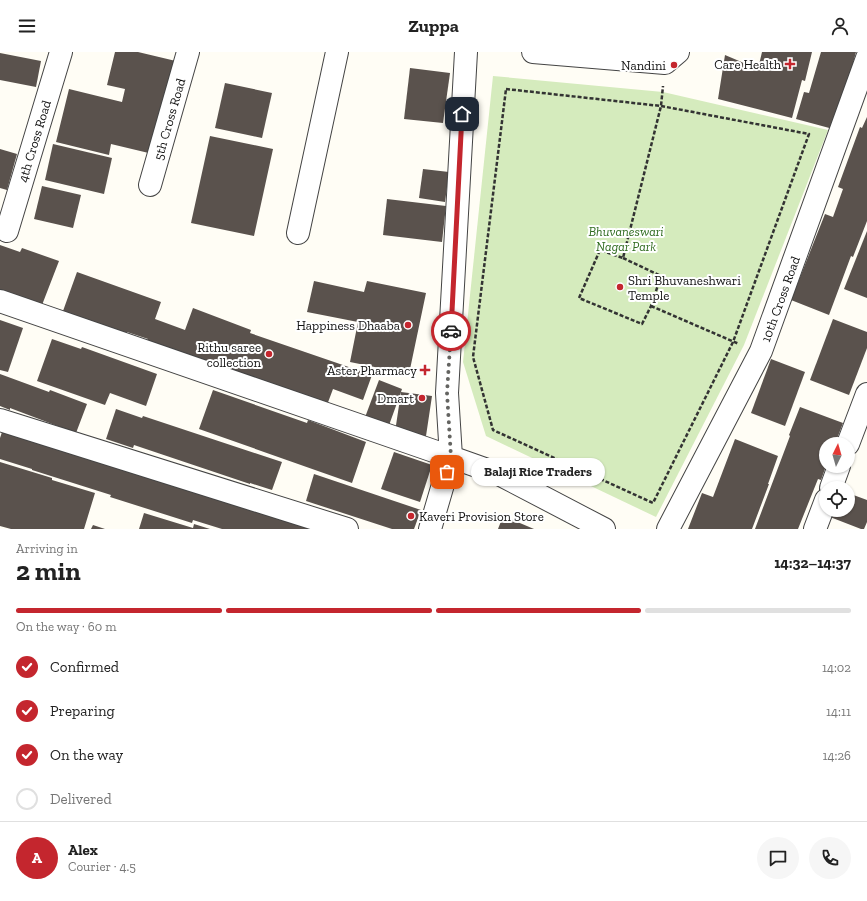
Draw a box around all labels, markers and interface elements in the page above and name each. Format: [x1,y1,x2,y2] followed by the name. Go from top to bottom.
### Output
[16,15,38,37] icon: menu
[408,15,459,37] text: Zuppa
[829,15,851,37] icon: person
[714,57,782,72] place label: Care Health
[621,58,666,73] place label: Nandini
[784,58,796,70] marker: Care Health
[669,60,679,70] marker: Nandini
[151,77,188,162] street label: 5th Cross Road
[445,97,479,131] pin
[15,98,54,184] street label: 4th Cross Road
[451,103,473,125] icon: home
[588,224,664,254] park label: Bhuvaneswari Nagar Park
[758,254,803,344] street label: 10th Cross Road
[628,273,741,303] place label: Shri Bhuvaneshwari Temple
[615,282,625,292] marker: Shri Bhuvaneshwari Temple
[431,311,471,351] courier
[296,318,401,333] place label: Happiness Dhaaba
[403,320,413,330] marker: Happiness Dhaaba
[440,320,462,342] icon: car
[197,340,262,370] place label: Rithu saree collection
[264,349,274,359] marker: Rithu saree collection
[327,363,417,378] place label: Aster Pharmacy
[420,365,430,375] marker: Aster Pharmacy
[377,391,414,406] place label: Dmart
[417,393,427,403] marker: Dmart
[819,437,855,473] north arrow
[819,437,855,517] map controls
[430,455,464,489] pin
[471,458,605,486] callout: Balaji Rice Traders
[436,461,458,483] icon: bag
[484,464,592,479] text: Balaji Rice Traders
[819,481,855,517] button: locate
[419,509,544,524] place label: Kaveri Provision Store
[406,511,416,521] marker: Kaveri Provision Store
[16,541,78,556] text: Arriving in
[774,554,851,572] text: 14:32–14:37
[16,555,81,587] text: 2 min
[16,619,116,634] text: On the way · 60 m
[16,656,38,678] icon: check
[50,658,119,676] text: Confirmed
[822,660,851,675] text: 14:02
[16,700,38,722] icon: check
[50,702,115,720] text: Preparing
[826,704,851,719] text: 14:11
[16,744,38,766] icon: check
[50,746,123,764] text: On the way
[822,748,851,763] text: 14:26
[50,790,112,808] text: Delivered
[757,837,799,879] button: chat
[809,837,851,879] button: phone
[68,841,98,859] text: Alex
[32,849,42,867] text: A
[68,859,136,874] text: Courier · 4.5

